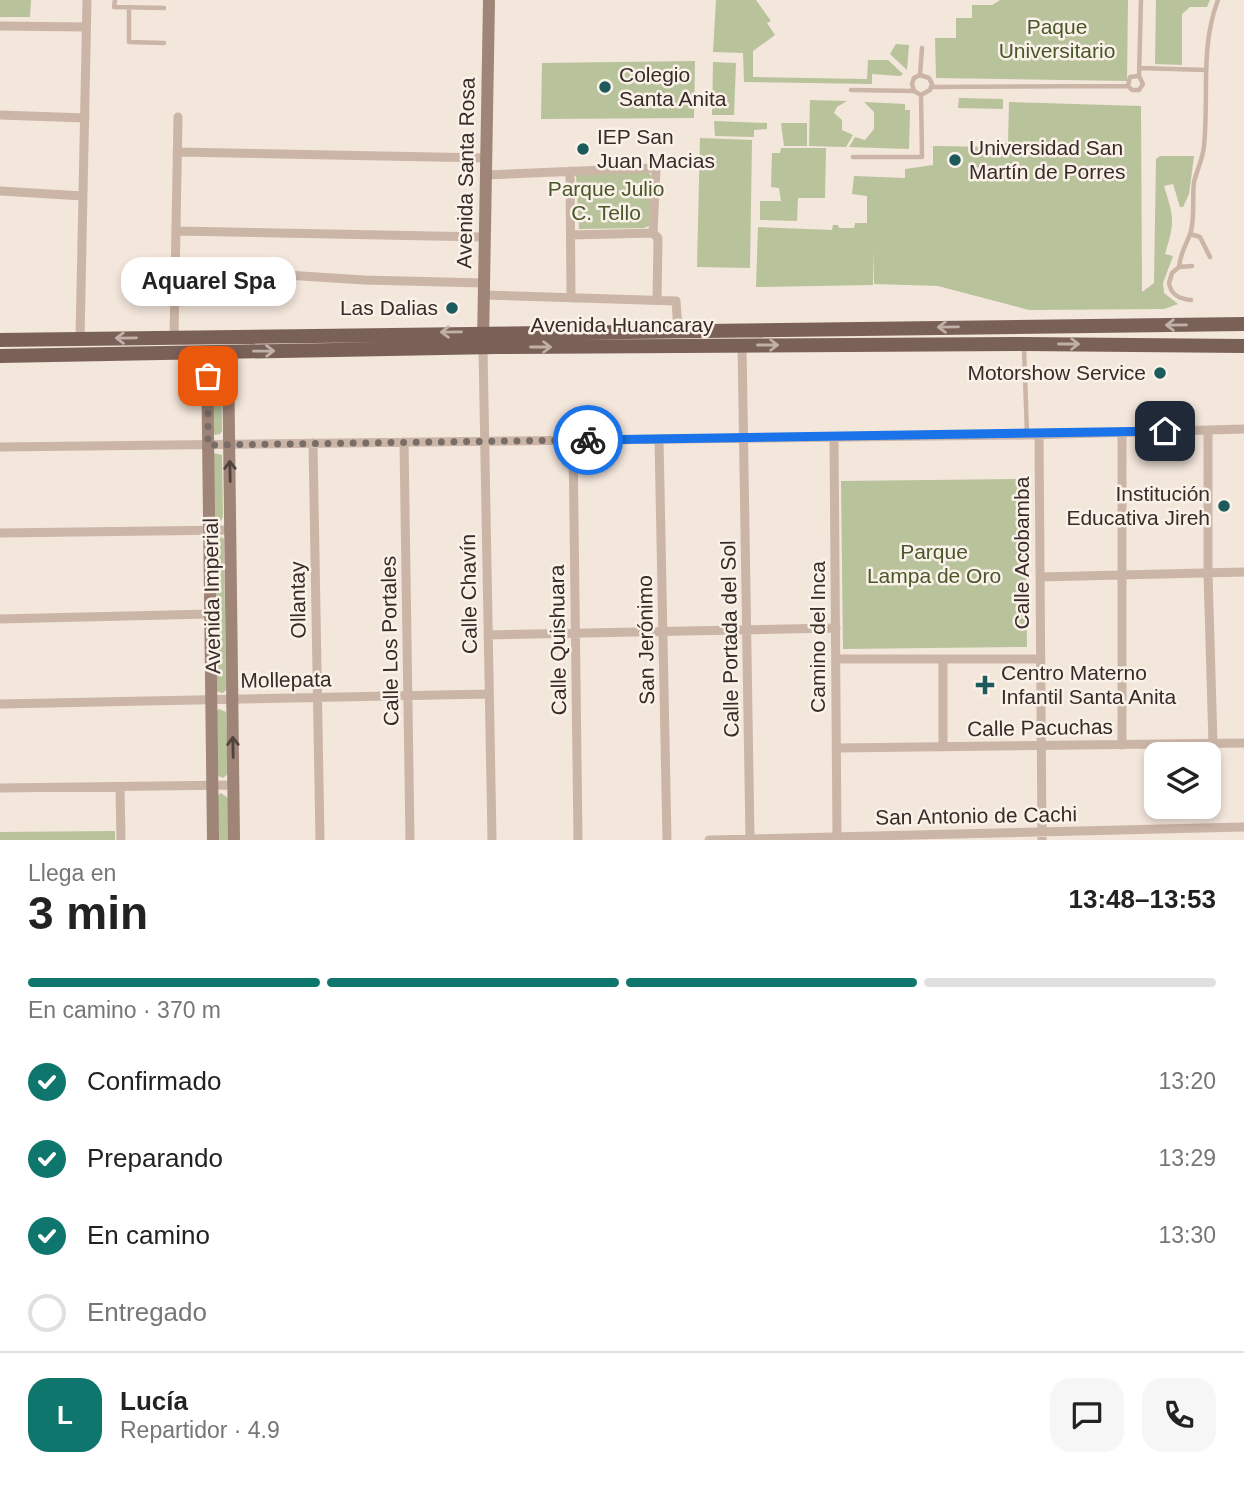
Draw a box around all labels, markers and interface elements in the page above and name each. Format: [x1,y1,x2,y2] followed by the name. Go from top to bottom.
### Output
[999,15,1115,62] park label: Paque Universitario
[619,63,727,110] place label: Colegio Santa Anita
[452,77,479,269] street label: Avenida Santa Rosa
[597,79,613,95] marker: Colegio Santa Anita
[597,125,715,172] place label: IEP San Juan Macias
[969,136,1125,183] place label: Universidad San Martín de Porres
[575,141,591,157] marker: IEP San Juan Macias
[947,152,963,168] marker: Universidad San Martín de Porres
[548,177,664,224] park label: Parque Julio C. Tello
[120,257,296,306] callout: Aquarel Spa
[141,268,276,294] text: Aquarel Spa
[340,296,438,319] place label: Las Dalias
[444,300,460,316] marker: Las Dalias
[531,313,714,336] street label: Avenida Huancaray
[1165,318,1188,332] one-way arrow
[937,320,960,334] one-way arrow
[440,326,463,339] one-way arrow
[115,331,138,345] one-way arrow
[1057,337,1080,351] one-way arrow
[756,338,779,352] one-way arrow
[529,340,552,354] one-way arrow
[252,345,275,358] one-way arrow
[178,346,238,406] pin
[189,357,227,395] icon: bag
[967,361,1146,384] place label: Motorshow Service
[1152,365,1168,381] marker: Motorshow Service
[1135,401,1195,461] pin
[553,405,623,475] courier
[1146,412,1184,450] icon: home
[569,421,607,459] icon: bike
[223,460,236,483] one-way arrow
[1010,476,1033,629] street label: Calle Acobamba
[1066,482,1210,529] place label: Institución Educativa Jireh
[1216,498,1232,514] marker: Institución Educativa Jireh
[199,518,224,674] street label: Avenida Imperial
[456,534,481,654] street label: Calle Chavín
[716,540,743,738] street label: Calle Portada del Sol
[867,540,1001,587] park label: Parque Lampa de Oro
[377,556,402,726] street label: Calle Los Portales
[285,561,310,639] street label: Ollantay
[806,561,829,713] street label: Camino del Inca
[545,564,570,715] street label: Calle Quishuara
[633,575,658,705] street label: San Jerónimo
[1001,661,1176,708] place label: Centro Materno Infantil Santa Anita
[240,667,332,692] street label: Mollepata
[975,675,995,695] marker: Centro Materno Infantil Santa Anita
[967,715,1113,740] street label: Calle Pacuchas
[226,736,240,759] one-way arrow
[1144,742,1221,819] map controls
[1144,742,1221,819] button: layers
[875,802,1077,829] street label: San Antonio de Cachi
[28,860,116,886] text: Llega en
[1069,884,1216,914] text: 13:48–13:53
[28,887,148,939] text: 3 min
[28,997,221,1023] text: En camino · 370 m
[28,1063,66,1101] icon: check
[87,1066,221,1096] text: Confirmado
[1158,1068,1216,1094] text: 13:20
[28,1140,66,1178] icon: check
[87,1143,223,1173] text: Preparando
[1158,1145,1216,1171] text: 13:29
[28,1217,66,1255] icon: check
[87,1220,210,1250] text: En camino
[1158,1222,1216,1248] text: 13:30
[87,1297,207,1327] text: Entregado
[1050,1378,1124,1452] button: chat
[1142,1378,1216,1452] button: phone
[120,1386,188,1416] text: Lucía
[57,1400,73,1430] text: L
[120,1417,280,1443] text: Repartidor · 4.9

